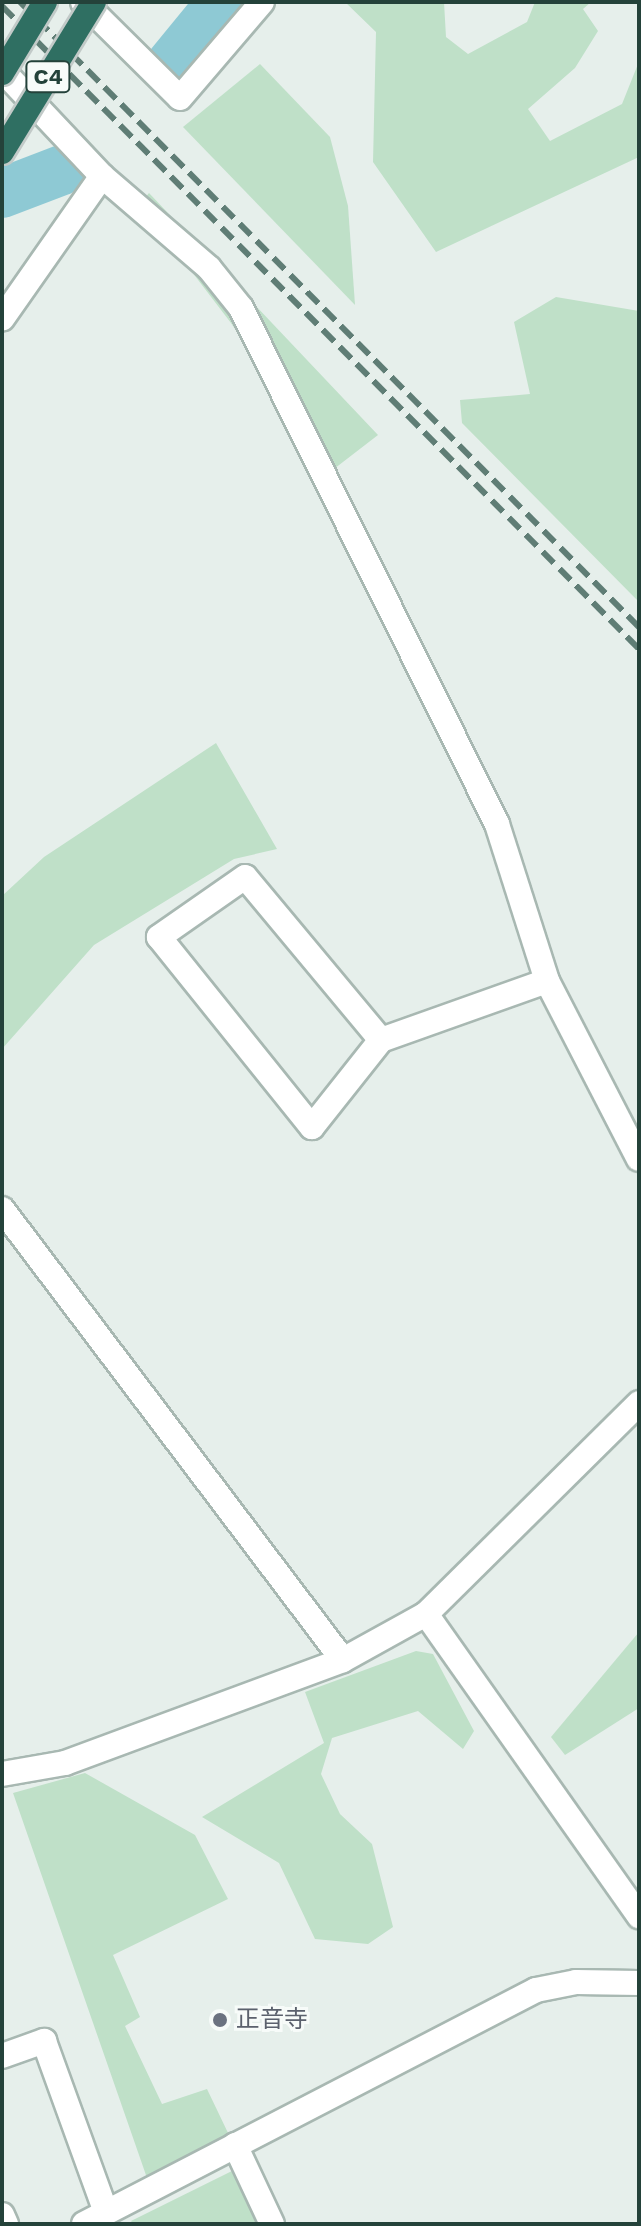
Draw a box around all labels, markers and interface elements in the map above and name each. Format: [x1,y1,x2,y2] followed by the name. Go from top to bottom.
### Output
[24,59,72,95] road number: C4
[236,2006,308,2034] place label: 正音寺
[211,2011,229,2029] marker: 正音寺

